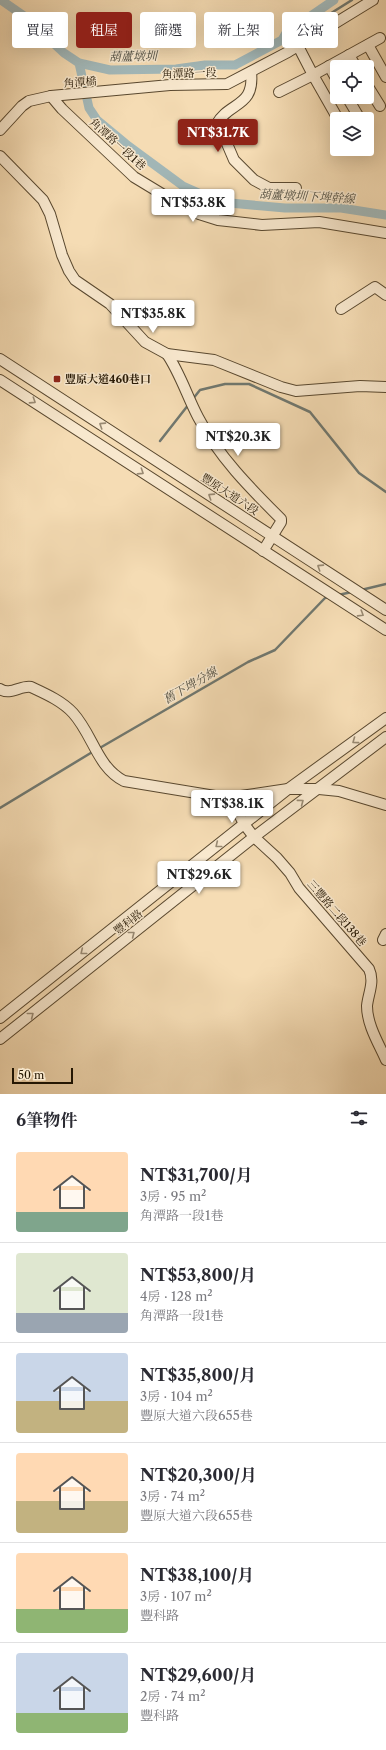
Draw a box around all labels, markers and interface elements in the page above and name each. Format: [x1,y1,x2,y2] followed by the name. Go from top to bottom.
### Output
[12,12,68,48] chip: 買屋
[76,12,132,48] chip: 租屋
[140,12,196,48] chip: 篩選
[204,12,274,48] chip: 新上架
[282,12,338,48] chip: 公寓
[109,48,159,64] water label: 葫蘆墩圳
[330,60,374,156] map controls
[330,60,374,104] button: locate
[161,65,217,81] street label: 角潭路一段
[63,74,97,90] street label: 角潭橋
[330,112,374,156] button: layers
[87,115,149,173] street label: 角潭路一段1巷
[177,119,259,153] pin: NT$31.7K
[187,124,249,140] text: NT$31.7K
[259,186,357,206] water label: 葫蘆墩圳下埤幹線
[152,189,234,223] pin: NT$53.8K
[160,194,226,210] text: NT$53.8K
[112,300,194,334] pin: NT$35.8K
[120,305,186,321] text: NT$35.8K
[65,372,151,386] place label: 豐原大道460巷口
[52,374,62,384] marker: 豐原大道460巷口
[29,396,36,404] one-way arrow
[99,422,106,430] one-way arrow
[197,423,279,457] pin: NT$20.3K
[205,428,271,444] text: NT$20.3K
[137,467,144,474] one-way arrow
[199,470,261,518] street label: 豐原大道六段
[208,494,215,501] one-way arrow
[317,564,324,572] one-way arrow
[357,610,364,617] one-way arrow
[160,663,221,706] water label: 舊下埤分線
[352,736,359,743] one-way arrow
[191,790,273,824] pin: NT$38.1K
[200,795,264,811] text: NT$38.1K
[297,799,304,807] one-way arrow
[215,840,222,847] one-way arrow
[158,861,240,895] pin: NT$29.6K
[166,866,232,882] text: NT$29.6K
[304,877,370,949] street label: 三豐路二段138巷
[111,906,145,938] street label: 豐科路
[128,931,135,938] one-way arrow
[81,948,88,955] one-way arrow
[26,1012,33,1019] one-way arrow
[12,1066,73,1085] scale bar
[18,1068,44,1082] text: 50 m
[348,1107,370,1129] icon: filters
[16,1110,77,1130] text: 6筆物件
[140,1165,253,1185] text: NT$31,700/月
[48,1168,96,1216] icon: home
[140,1188,206,1204] text: 3房 · 95 m²
[140,1207,223,1223] text: 角潭路一段1巷
[140,1265,256,1285] text: NT$53,800/月
[48,1269,96,1317] icon: home
[140,1288,213,1304] text: 4房 · 128 m²
[140,1307,223,1323] text: 角潭路一段1巷
[140,1365,256,1385] text: NT$35,800/月
[48,1369,96,1417] icon: home
[140,1388,213,1404] text: 3房 · 104 m²
[140,1407,253,1423] text: 豐原大道六段655巷
[140,1465,257,1485] text: NT$20,300/月
[48,1469,96,1517] icon: home
[140,1488,205,1504] text: 3房 · 74 m²
[140,1507,253,1523] text: 豐原大道六段655巷
[140,1565,254,1585] text: NT$38,100/月
[48,1569,96,1617] icon: home
[140,1588,212,1604] text: 3房 · 107 m²
[140,1607,179,1623] text: 豐科路
[140,1665,256,1685] text: NT$29,600/月
[48,1669,96,1717] icon: home
[140,1688,205,1704] text: 2房 · 74 m²
[140,1707,179,1723] text: 豐科路

